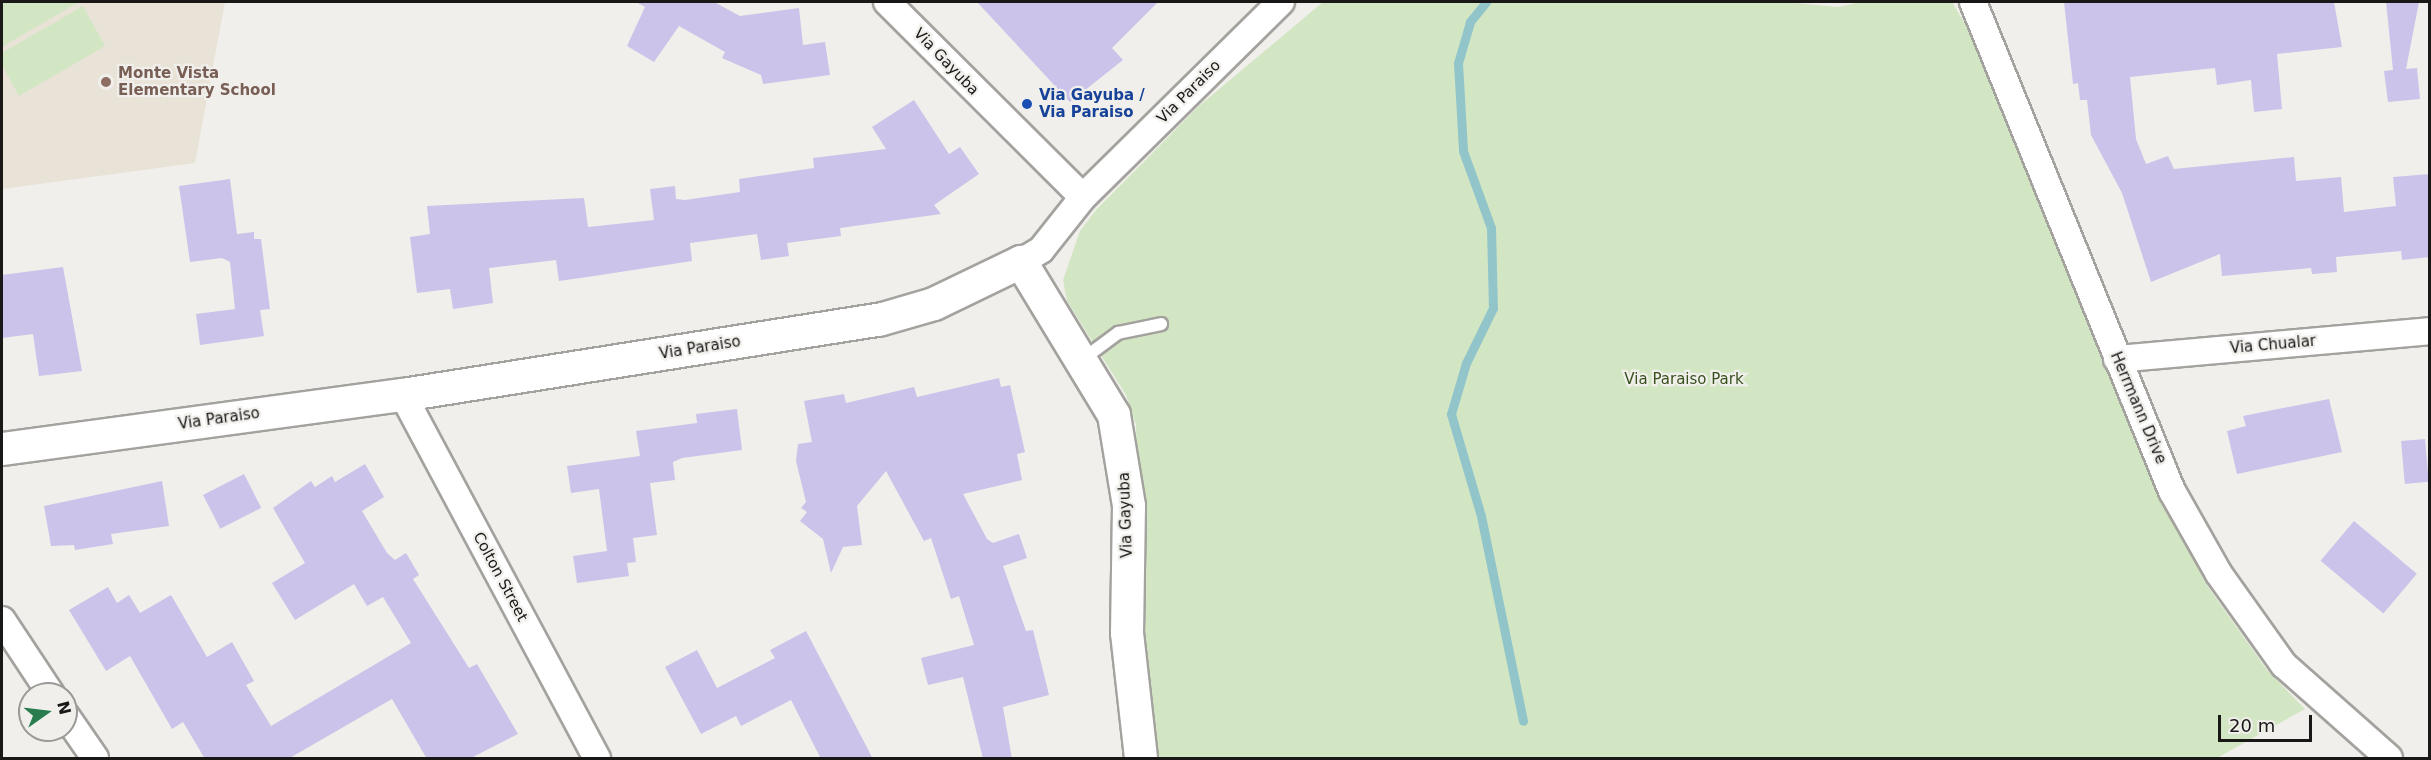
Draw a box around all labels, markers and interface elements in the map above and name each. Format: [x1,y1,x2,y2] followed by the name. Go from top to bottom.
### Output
[910,25,982,99] street label: Via Gayuba
[1154,57,1224,127] street label: Via Paraiso
[118,64,276,99] place label: Monte Vista Elementary School
[99,75,113,89] marker: Monte Vista Elementary School
[1039,86,1145,121] place label: Via Gayuba / Via Paraiso
[1020,97,1034,111] marker: Via Gayuba / Via Paraiso
[2229,332,2317,358] street label: Via Chualar
[658,333,742,363] street label: Via Paraiso
[2106,349,2170,467] street label: Herrmann Drive
[1624,371,1744,389] park label: Via Paraiso Park
[177,404,261,434] street label: Via Paraiso
[1116,472,1136,558] street label: Via Gayuba
[469,529,531,625] street label: Colton Street
[18,682,78,742] north arrow
[53,699,75,717] text: N
[2221,703,2316,741] scale bar
[2229,715,2275,736] text: 20 m

